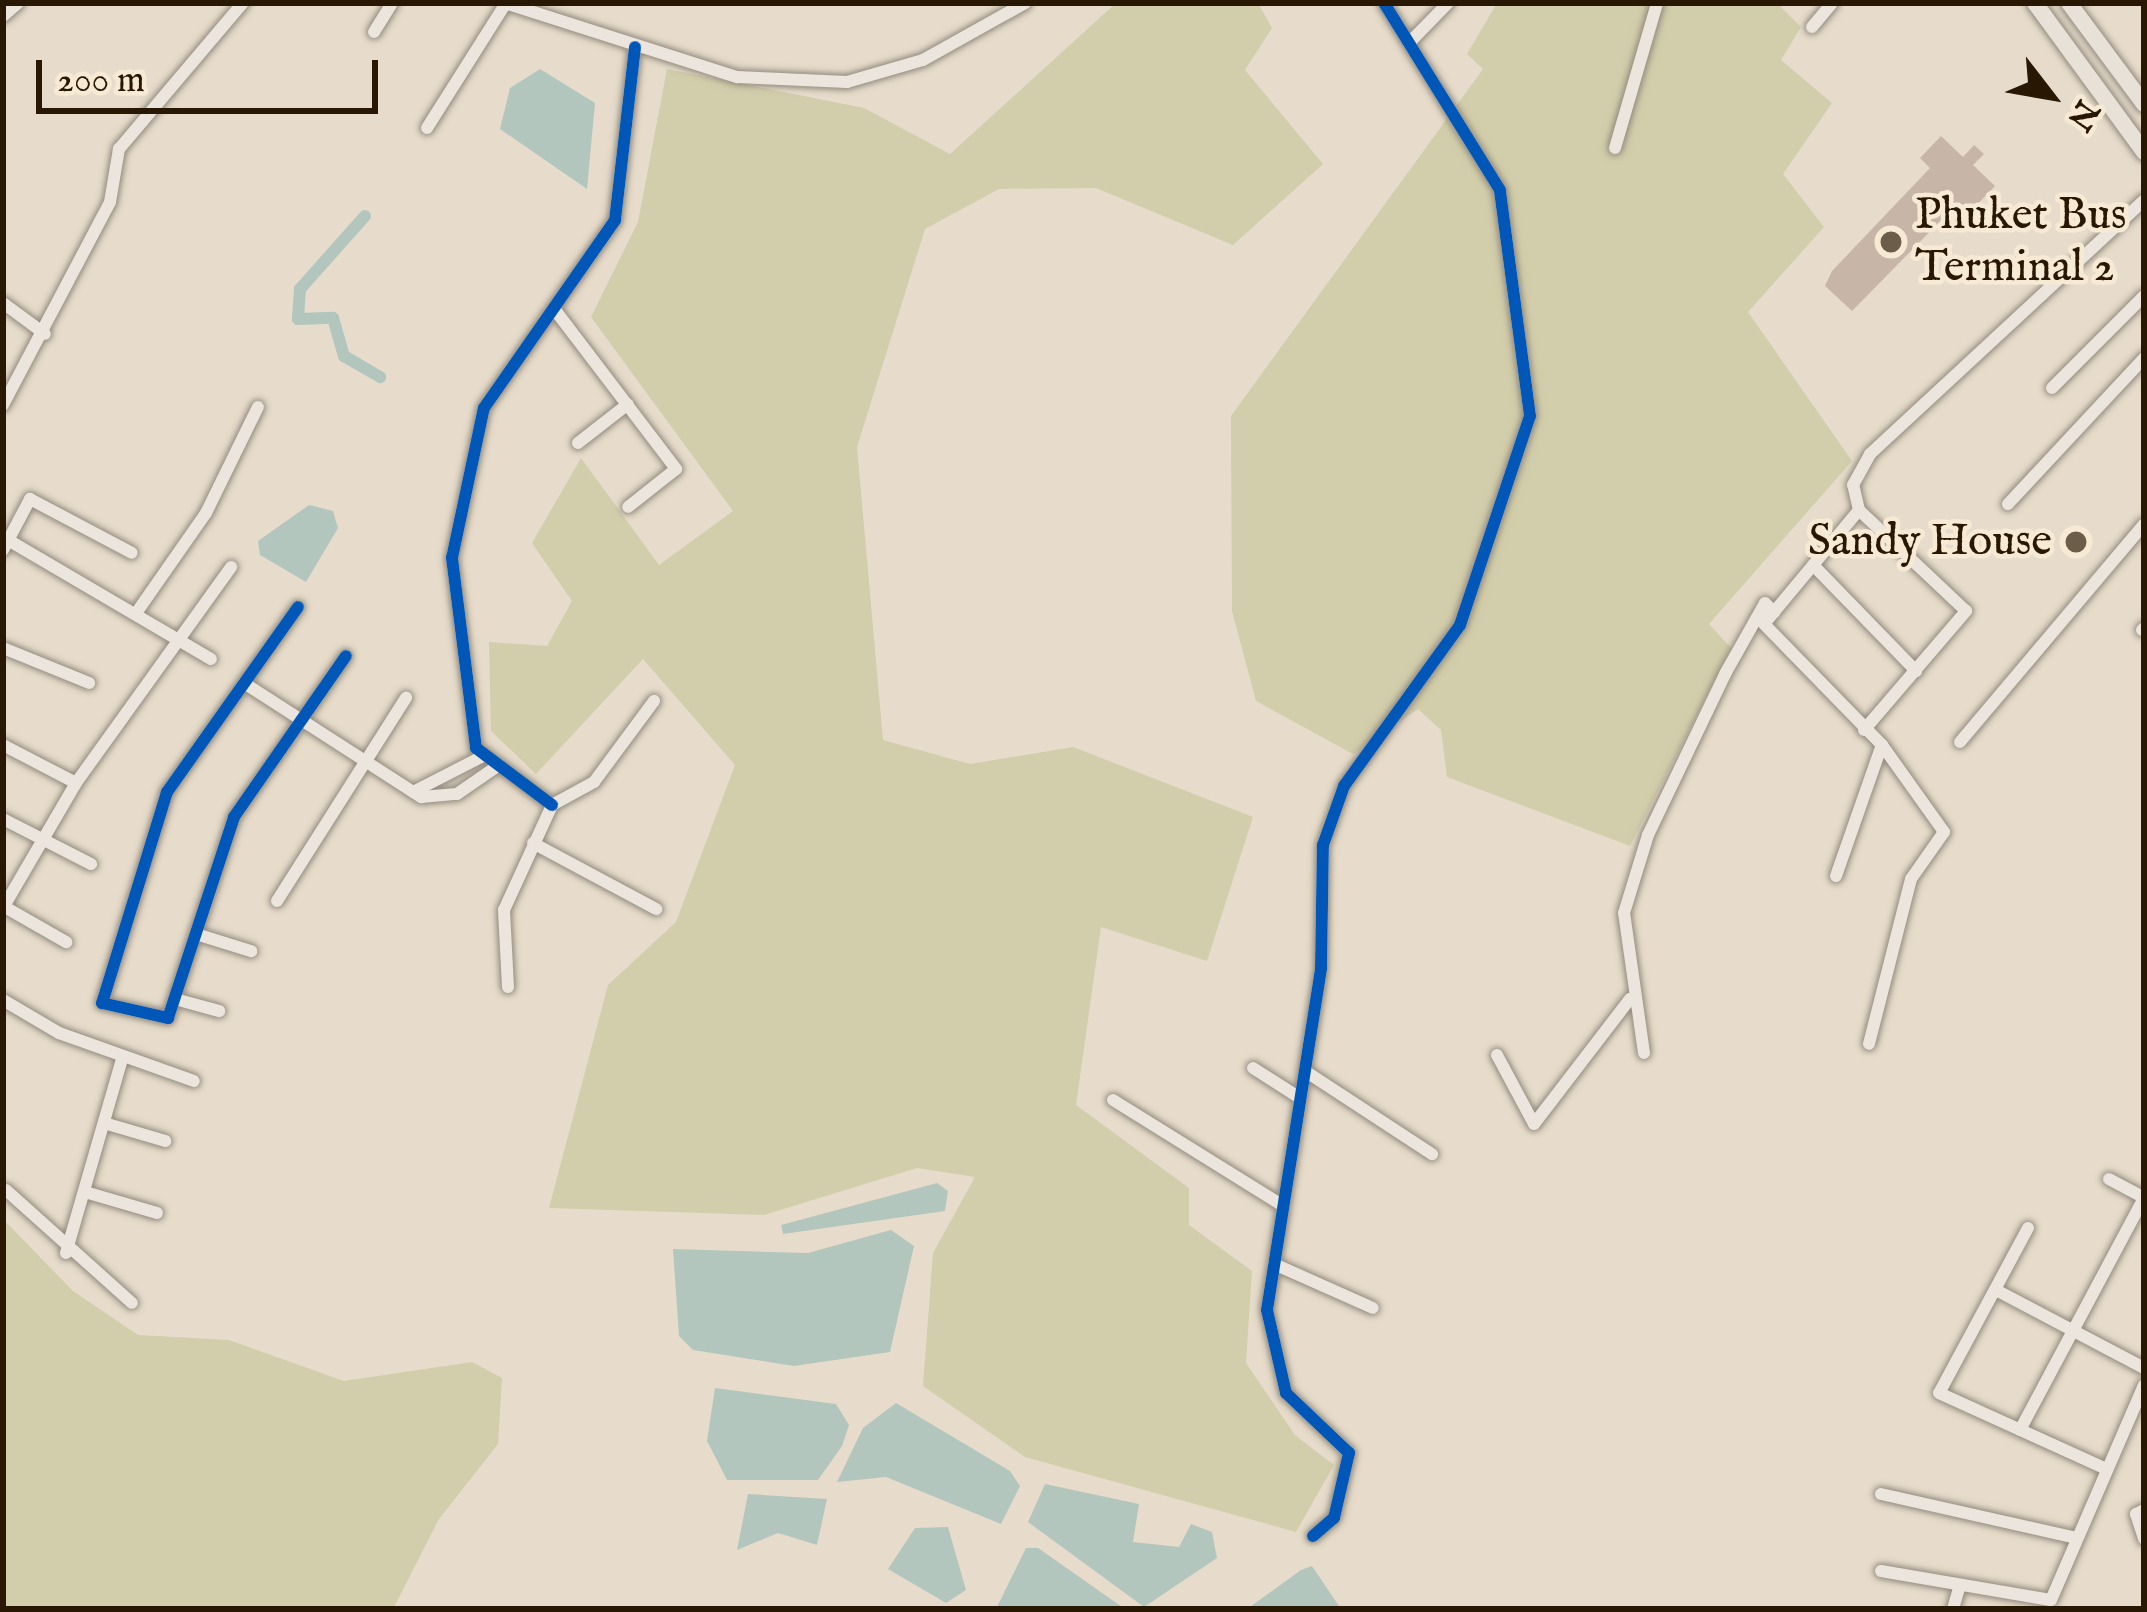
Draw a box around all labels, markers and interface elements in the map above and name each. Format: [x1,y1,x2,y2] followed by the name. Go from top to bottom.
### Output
[42,36,384,110] scale bar
[1991,36,2111,156] north arrow
[57,58,145,104] text: 200 m
[2057,91,2107,138] text: N
[1915,189,2127,295] place label: Phuket Bus Terminal 2
[1878,229,1904,255] marker: Phuket Bus Terminal 2
[1808,515,2052,569] place label: Sandy House
[2063,529,2089,555] marker: Sandy House

